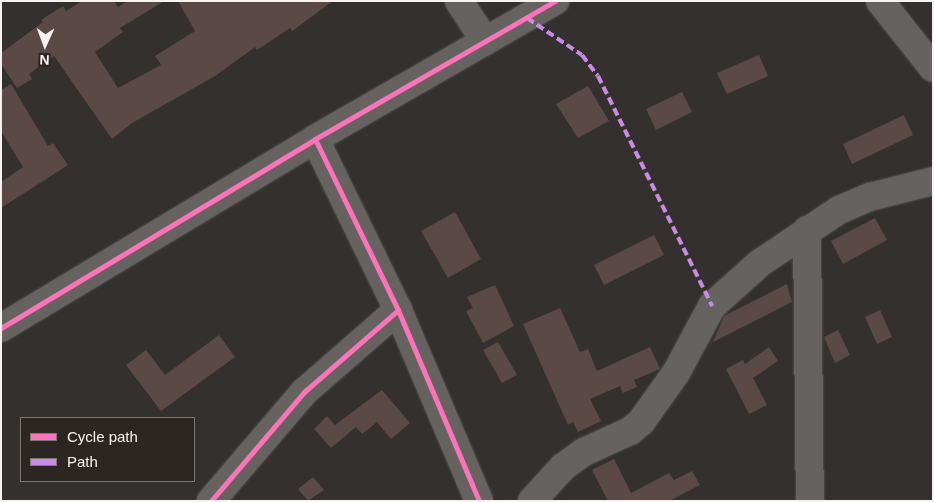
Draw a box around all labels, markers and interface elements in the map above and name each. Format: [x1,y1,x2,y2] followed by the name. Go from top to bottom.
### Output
[20,20,70,70] north arrow
[39,52,50,68] text: N
[20,417,195,482] legend
[67,428,138,445] text: Cycle path
[67,453,98,470] text: Path

